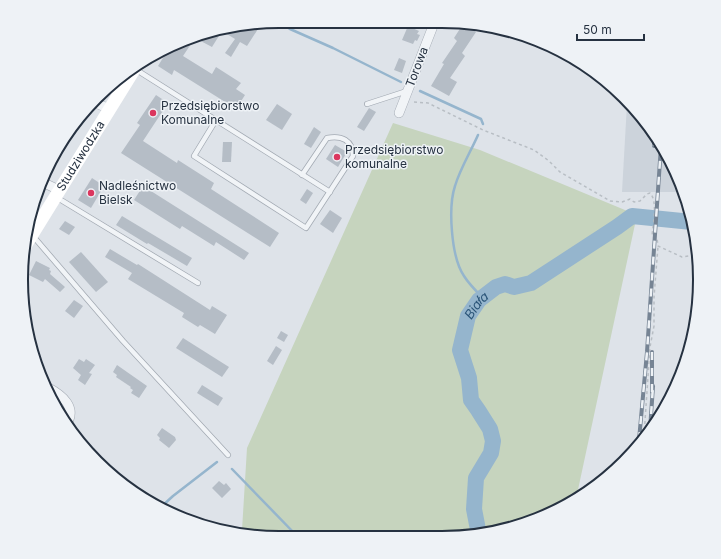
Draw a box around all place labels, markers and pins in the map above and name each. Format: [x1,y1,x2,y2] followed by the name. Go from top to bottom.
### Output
[161,98,259,127] place label: Przedsiębiorstwo Komunalne
[148,108,158,118] marker: Przedsiębiorstwo Komunalne
[345,142,443,171] place label: Przedsiębiorstwo komunalne
[332,152,342,162] marker: Przedsiębiorstwo komunalne
[99,178,176,207] place label: Nadleśnictwo Bielsk
[86,188,96,198] marker: Nadleśnictwo Bielsk

